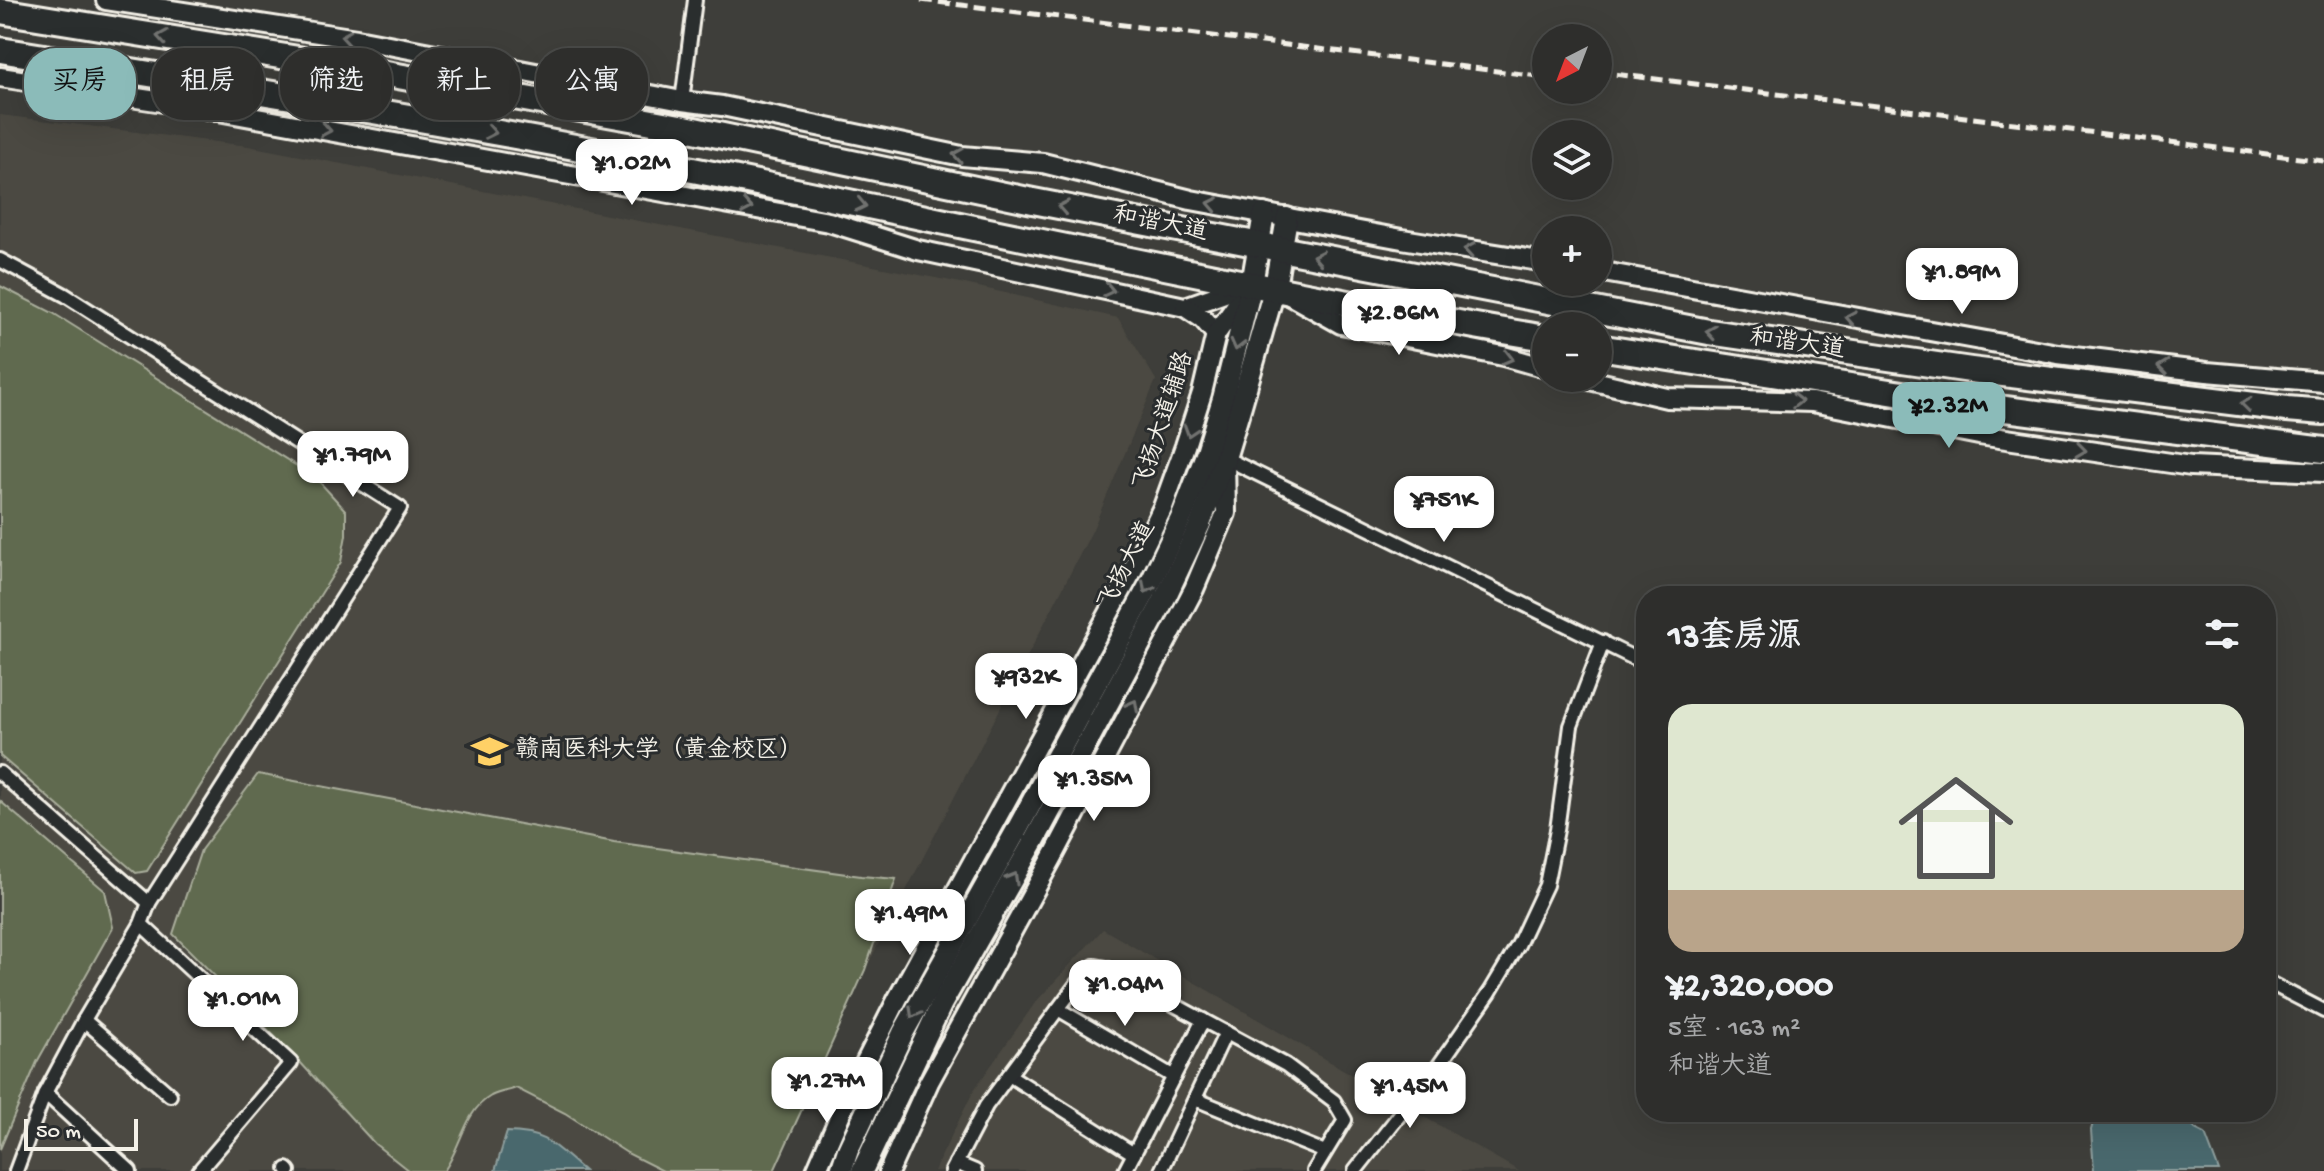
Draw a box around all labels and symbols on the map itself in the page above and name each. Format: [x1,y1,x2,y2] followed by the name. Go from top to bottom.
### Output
[1532,24,1612,104] north arrow
[155,29,168,46] one-way arrow
[339,30,353,47] one-way arrow
[319,121,332,138] one-way arrow
[484,123,498,140] one-way arrow
[567,139,697,207] pin: ¥1.02M
[952,147,965,164] one-way arrow
[854,196,868,213] one-way arrow
[740,197,754,214] one-way arrow
[1206,197,1220,214] one-way arrow
[1057,199,1071,216] one-way arrow
[1110,201,1210,248] street label: 和谐大道
[1462,242,1476,259] one-way arrow
[1897,248,2027,316] pin: ¥1.89M
[1312,249,1326,266] one-way arrow
[1101,281,1115,298] one-way arrow
[1334,289,1464,357] pin: ¥2.86M
[1844,310,1857,327] one-way arrow
[1747,323,1847,366] street label: 和谐大道
[1705,324,1718,341] one-way arrow
[1229,338,1246,351] one-way arrow
[1127,347,1201,494] street label: 飞扬大道辅路
[1501,349,1515,366] one-way arrow
[2156,359,2170,376] one-way arrow
[1884,382,2014,450] pin: ¥2.32M
[1791,393,1804,410] one-way arrow
[2240,396,2253,413] one-way arrow
[1183,423,1199,437] one-way arrow
[288,431,418,499] pin: ¥1.79M
[2074,441,2087,458] one-way arrow
[1388,476,1500,544] pin: ¥751K
[1092,516,1163,615] street label: 飞扬大道
[1141,580,1157,594] one-way arrow
[970,653,1082,721] pin: ¥932K
[1123,699,1138,713] one-way arrow
[470,732,508,770] school or university icon: 赣南医科大学（黄金校区）
[515,736,803,766] place label: 赣南医科大学（黄金校区）
[1029,755,1159,823] pin: ¥1.35M
[1003,872,1019,887] one-way arrow
[845,889,975,957] pin: ¥1.49M
[1060,960,1190,1028] pin: ¥1.04M
[178,975,308,1043] pin: ¥1.01M
[909,1004,924,1019] one-way arrow
[762,1057,892,1125] pin: ¥1.27M
[1345,1062,1475,1130] pin: ¥1.45M
[24,1115,138,1151] scale bar

